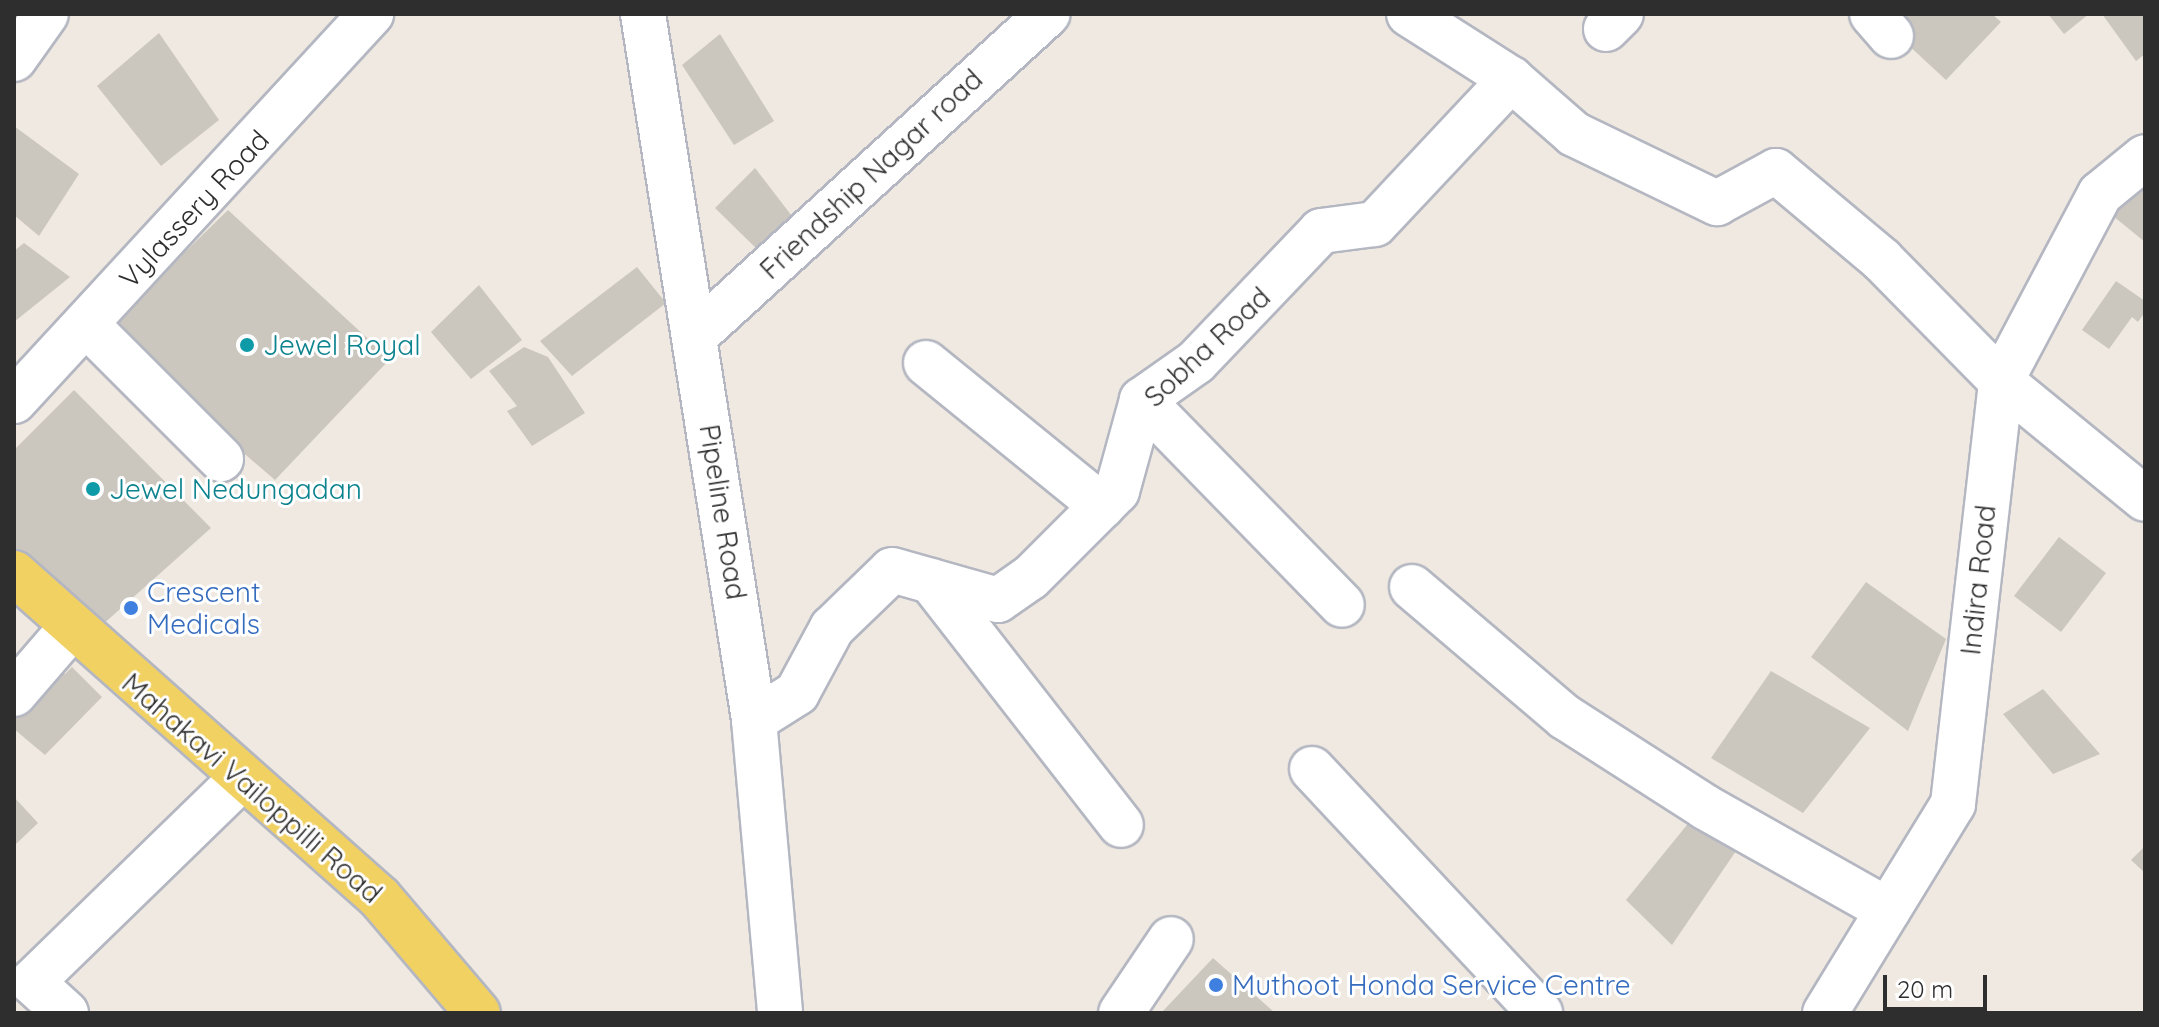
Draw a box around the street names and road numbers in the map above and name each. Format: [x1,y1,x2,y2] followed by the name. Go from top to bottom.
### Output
[753,62,989,286] street label: Friendship Nagar road
[112,123,276,295] street label: Vylassery Road
[1137,280,1277,414] street label: Sobha Road
[693,422,753,602] street label: Pipeline Road
[1953,503,2003,657] street label: Indira Road
[115,666,389,910] street label: Mahakavi Vailoppilli Road

